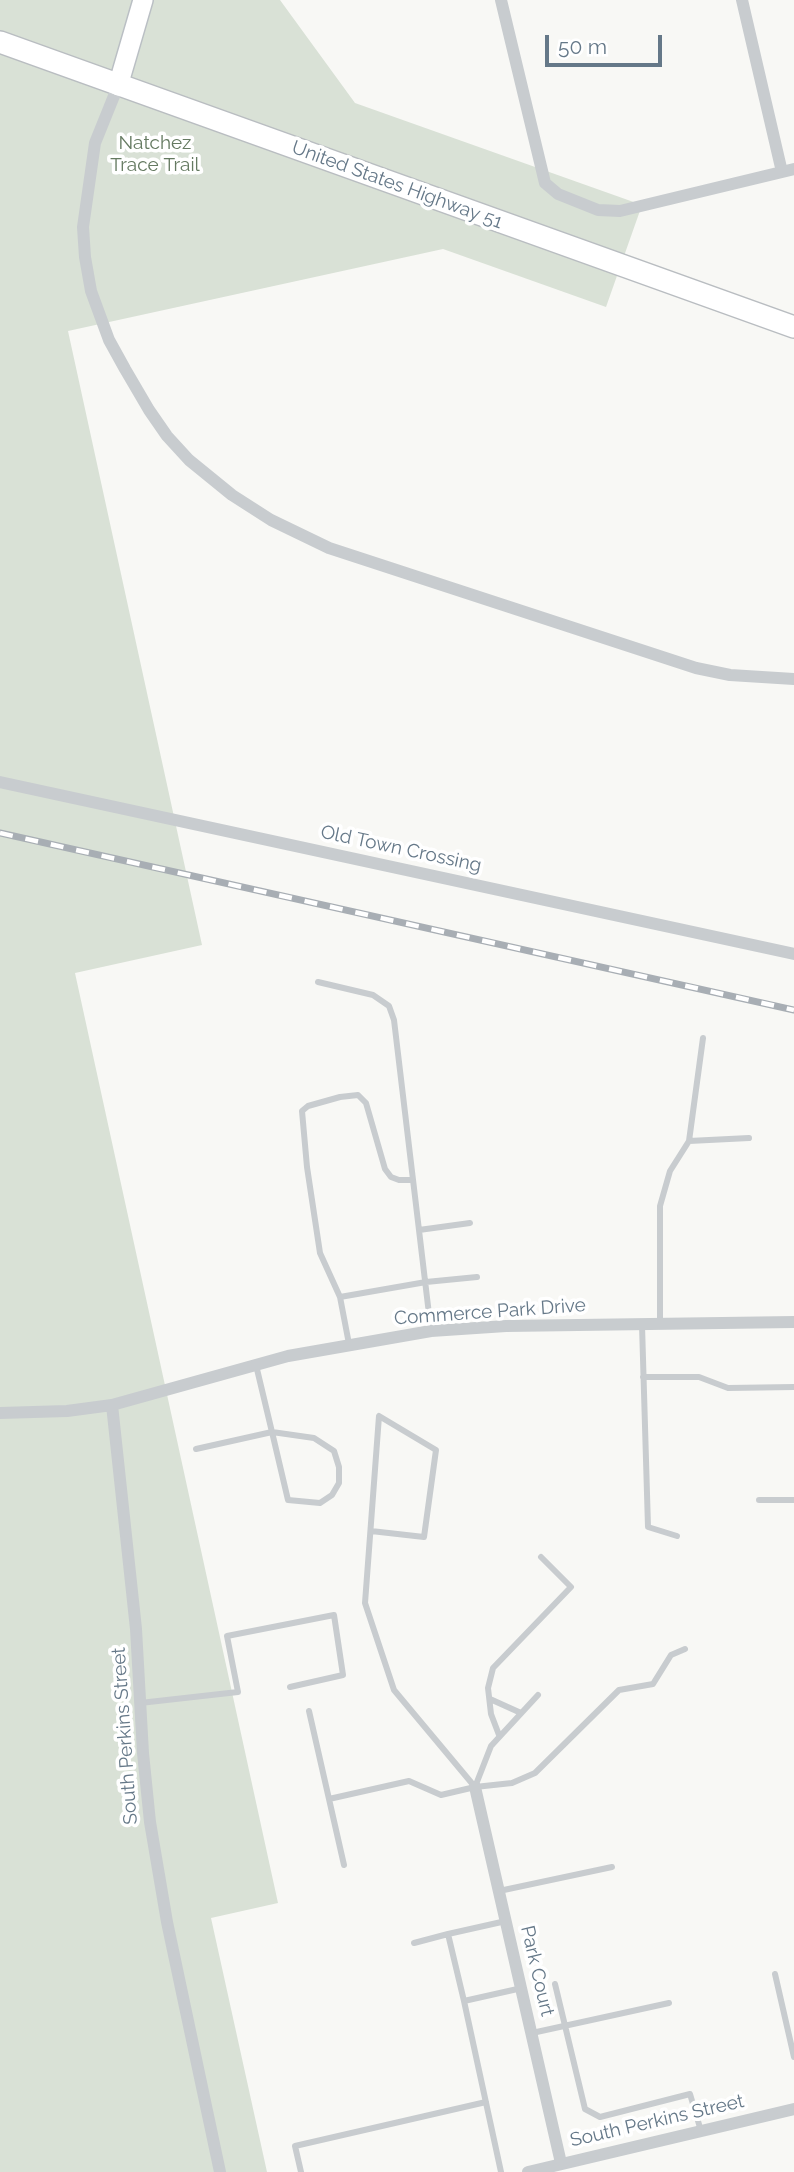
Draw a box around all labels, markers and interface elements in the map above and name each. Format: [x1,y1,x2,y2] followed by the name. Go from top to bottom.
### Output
[549,21,666,65] scale bar
[558,34,607,59] text: 50 m
[110,132,200,176] park label: Natchez Trace Trail
[289,136,505,234] street label: United States Highway 51
[318,821,484,877] street label: Old Town Crossing
[393,1294,587,1330] street label: Commerce Park Drive
[107,1646,143,1826] street label: South Perkins Street
[516,1923,558,2019] street label: Park Court
[568,2090,746,2152] street label: South Perkins Street

